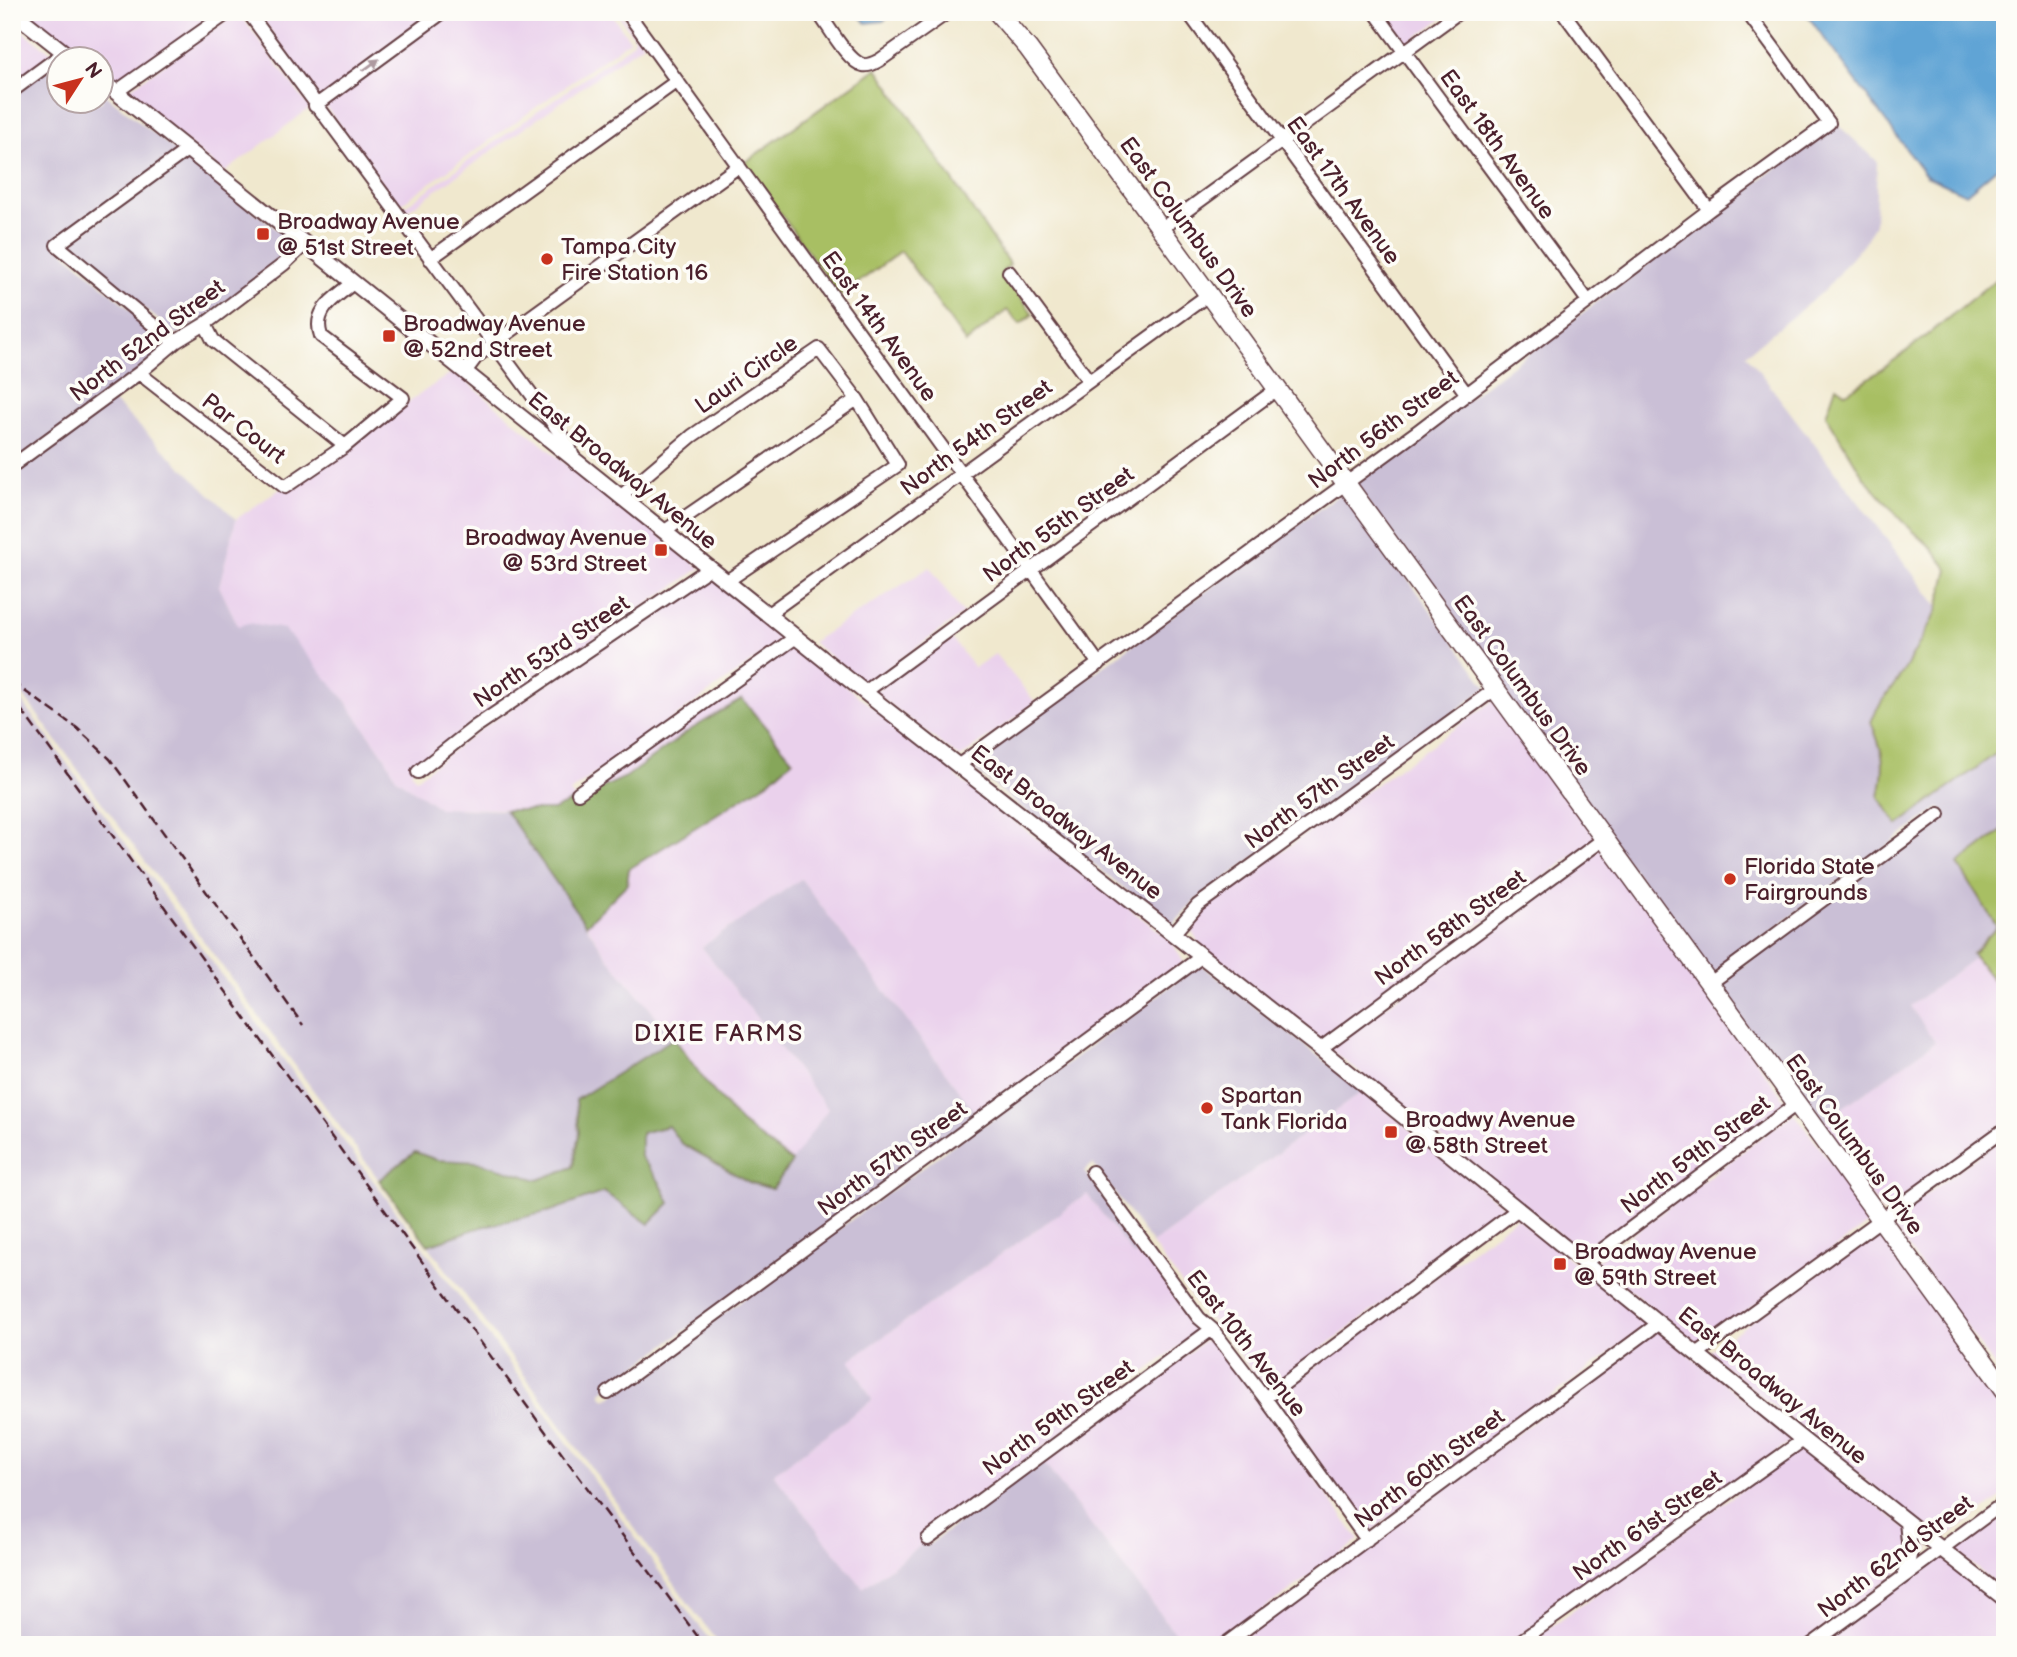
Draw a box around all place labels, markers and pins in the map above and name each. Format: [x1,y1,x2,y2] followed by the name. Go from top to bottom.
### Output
[277,208,460,262] place label: Broadway Avenue @ 51st Street
[255,226,271,242] marker: Broadway Avenue @ 51st Street
[561,233,708,287] place label: Tampa City Fire Station 16
[539,251,555,267] marker: Tampa City Fire Station 16
[403,310,586,364] place label: Broadway Avenue @ 52nd Street
[381,328,397,344] marker: Broadway Avenue @ 52nd Street
[464,524,647,578] place label: Broadway Avenue @ 53rd Street
[653,542,669,558] marker: Broadway Avenue @ 53rd Street
[1744,853,1875,907] place label: Florida State Fairgrounds
[1722,871,1738,887] marker: Florida State Fairgrounds
[1221,1082,1348,1136] place label: Spartan Tank Florida
[1199,1100,1215,1116] marker: Spartan Tank Florida
[1405,1106,1575,1160] place label: Broadwy Avenue @ 58th Street
[1383,1124,1399,1140] marker: Broadwy Avenue @ 58th Street
[1574,1238,1757,1292] place label: Broadway Avenue @ 59th Street
[1552,1256,1568,1272] marker: Broadway Avenue @ 59th Street

